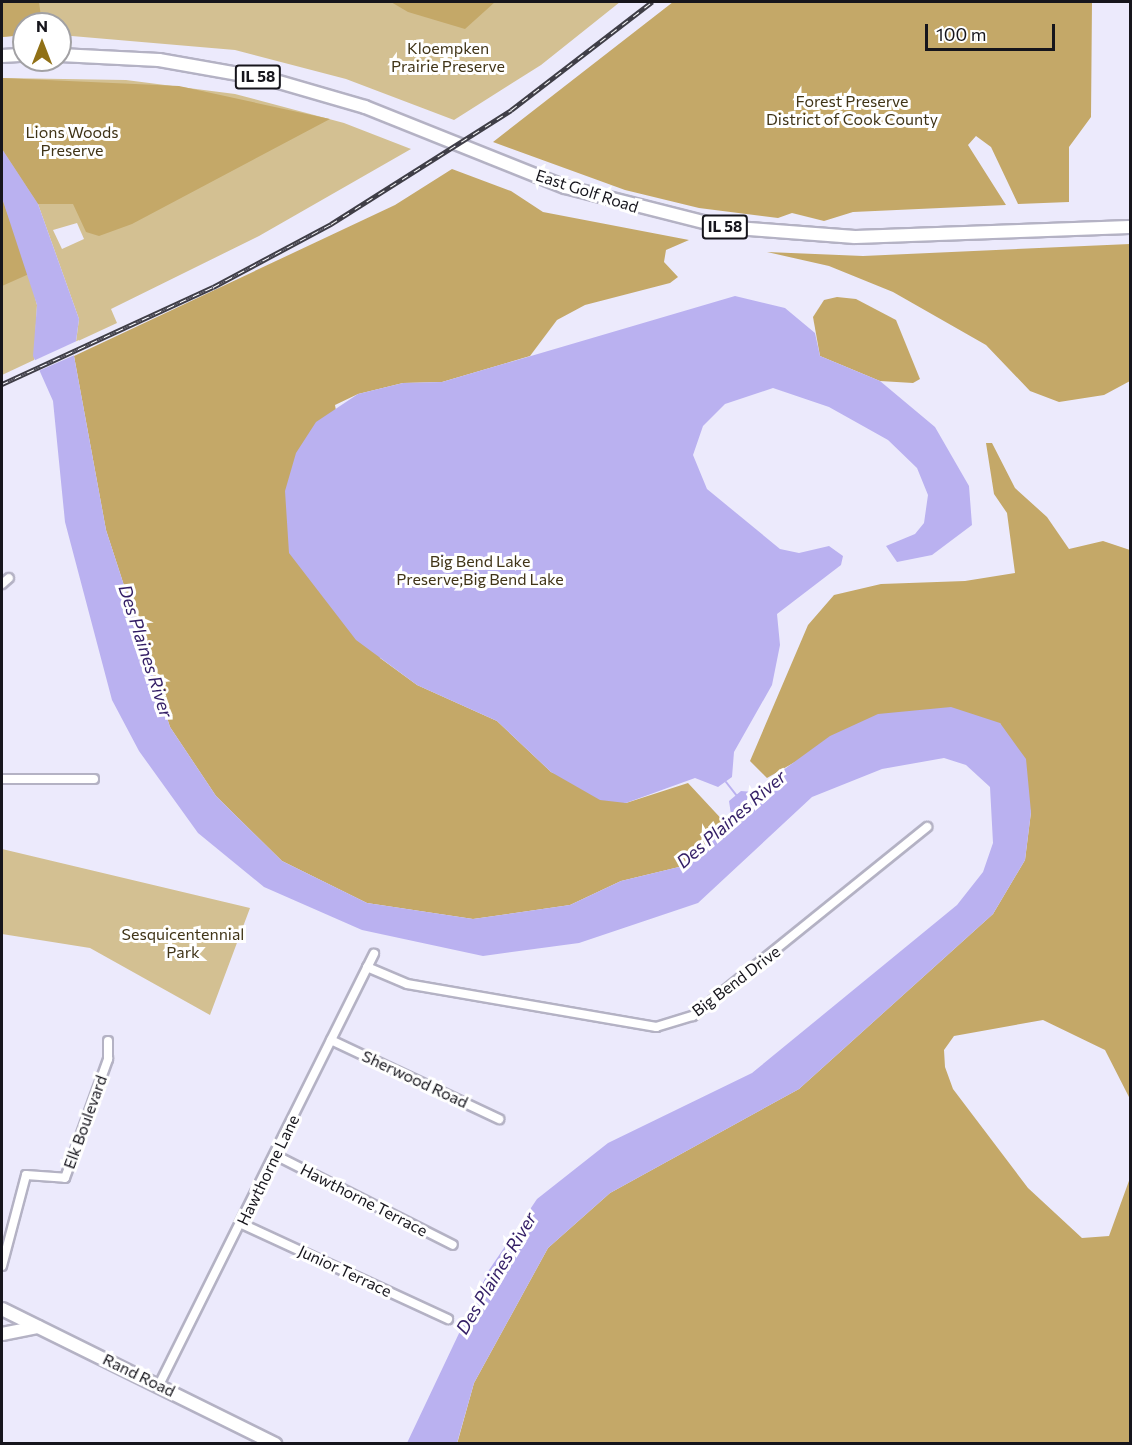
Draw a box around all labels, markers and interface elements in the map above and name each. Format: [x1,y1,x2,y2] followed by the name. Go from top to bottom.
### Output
[12,12,72,72] north arrow
[928,12,1058,50] scale bar
[36,16,48,35] text: N
[936,23,986,45] text: 100 m
[391,38,505,76] park label: Kloempken Prairie Preserve
[234,65,282,89] road number: IL 58
[766,91,938,129] park label: Forest Preserve District of Cook County
[25,122,119,160] park label: Lions Woods Preserve
[533,165,641,217] street label: East Golf Road
[701,215,749,239] road number: IL 58
[396,551,564,589] park label: Big Bend Lake Preserve;Big Bend Lake
[114,582,178,720] water label: Des Plaines River
[672,766,790,872] water label: Des Plaines River
[122,924,244,962] park label: Sesquicentennial Park
[688,942,784,1020] street label: Big Bend Drive
[359,1046,471,1112] street label: Sherwood Road
[59,1073,111,1171] street label: Elk Boulevard
[233,1112,303,1228] street label: Hawthorne Lane
[297,1160,431,1240] street label: Hawthorne Terrace
[451,1208,541,1338] water label: Des Plaines River
[295,1241,395,1301] street label: Junior Terrace
[100,1349,178,1401] street label: Rand Road

